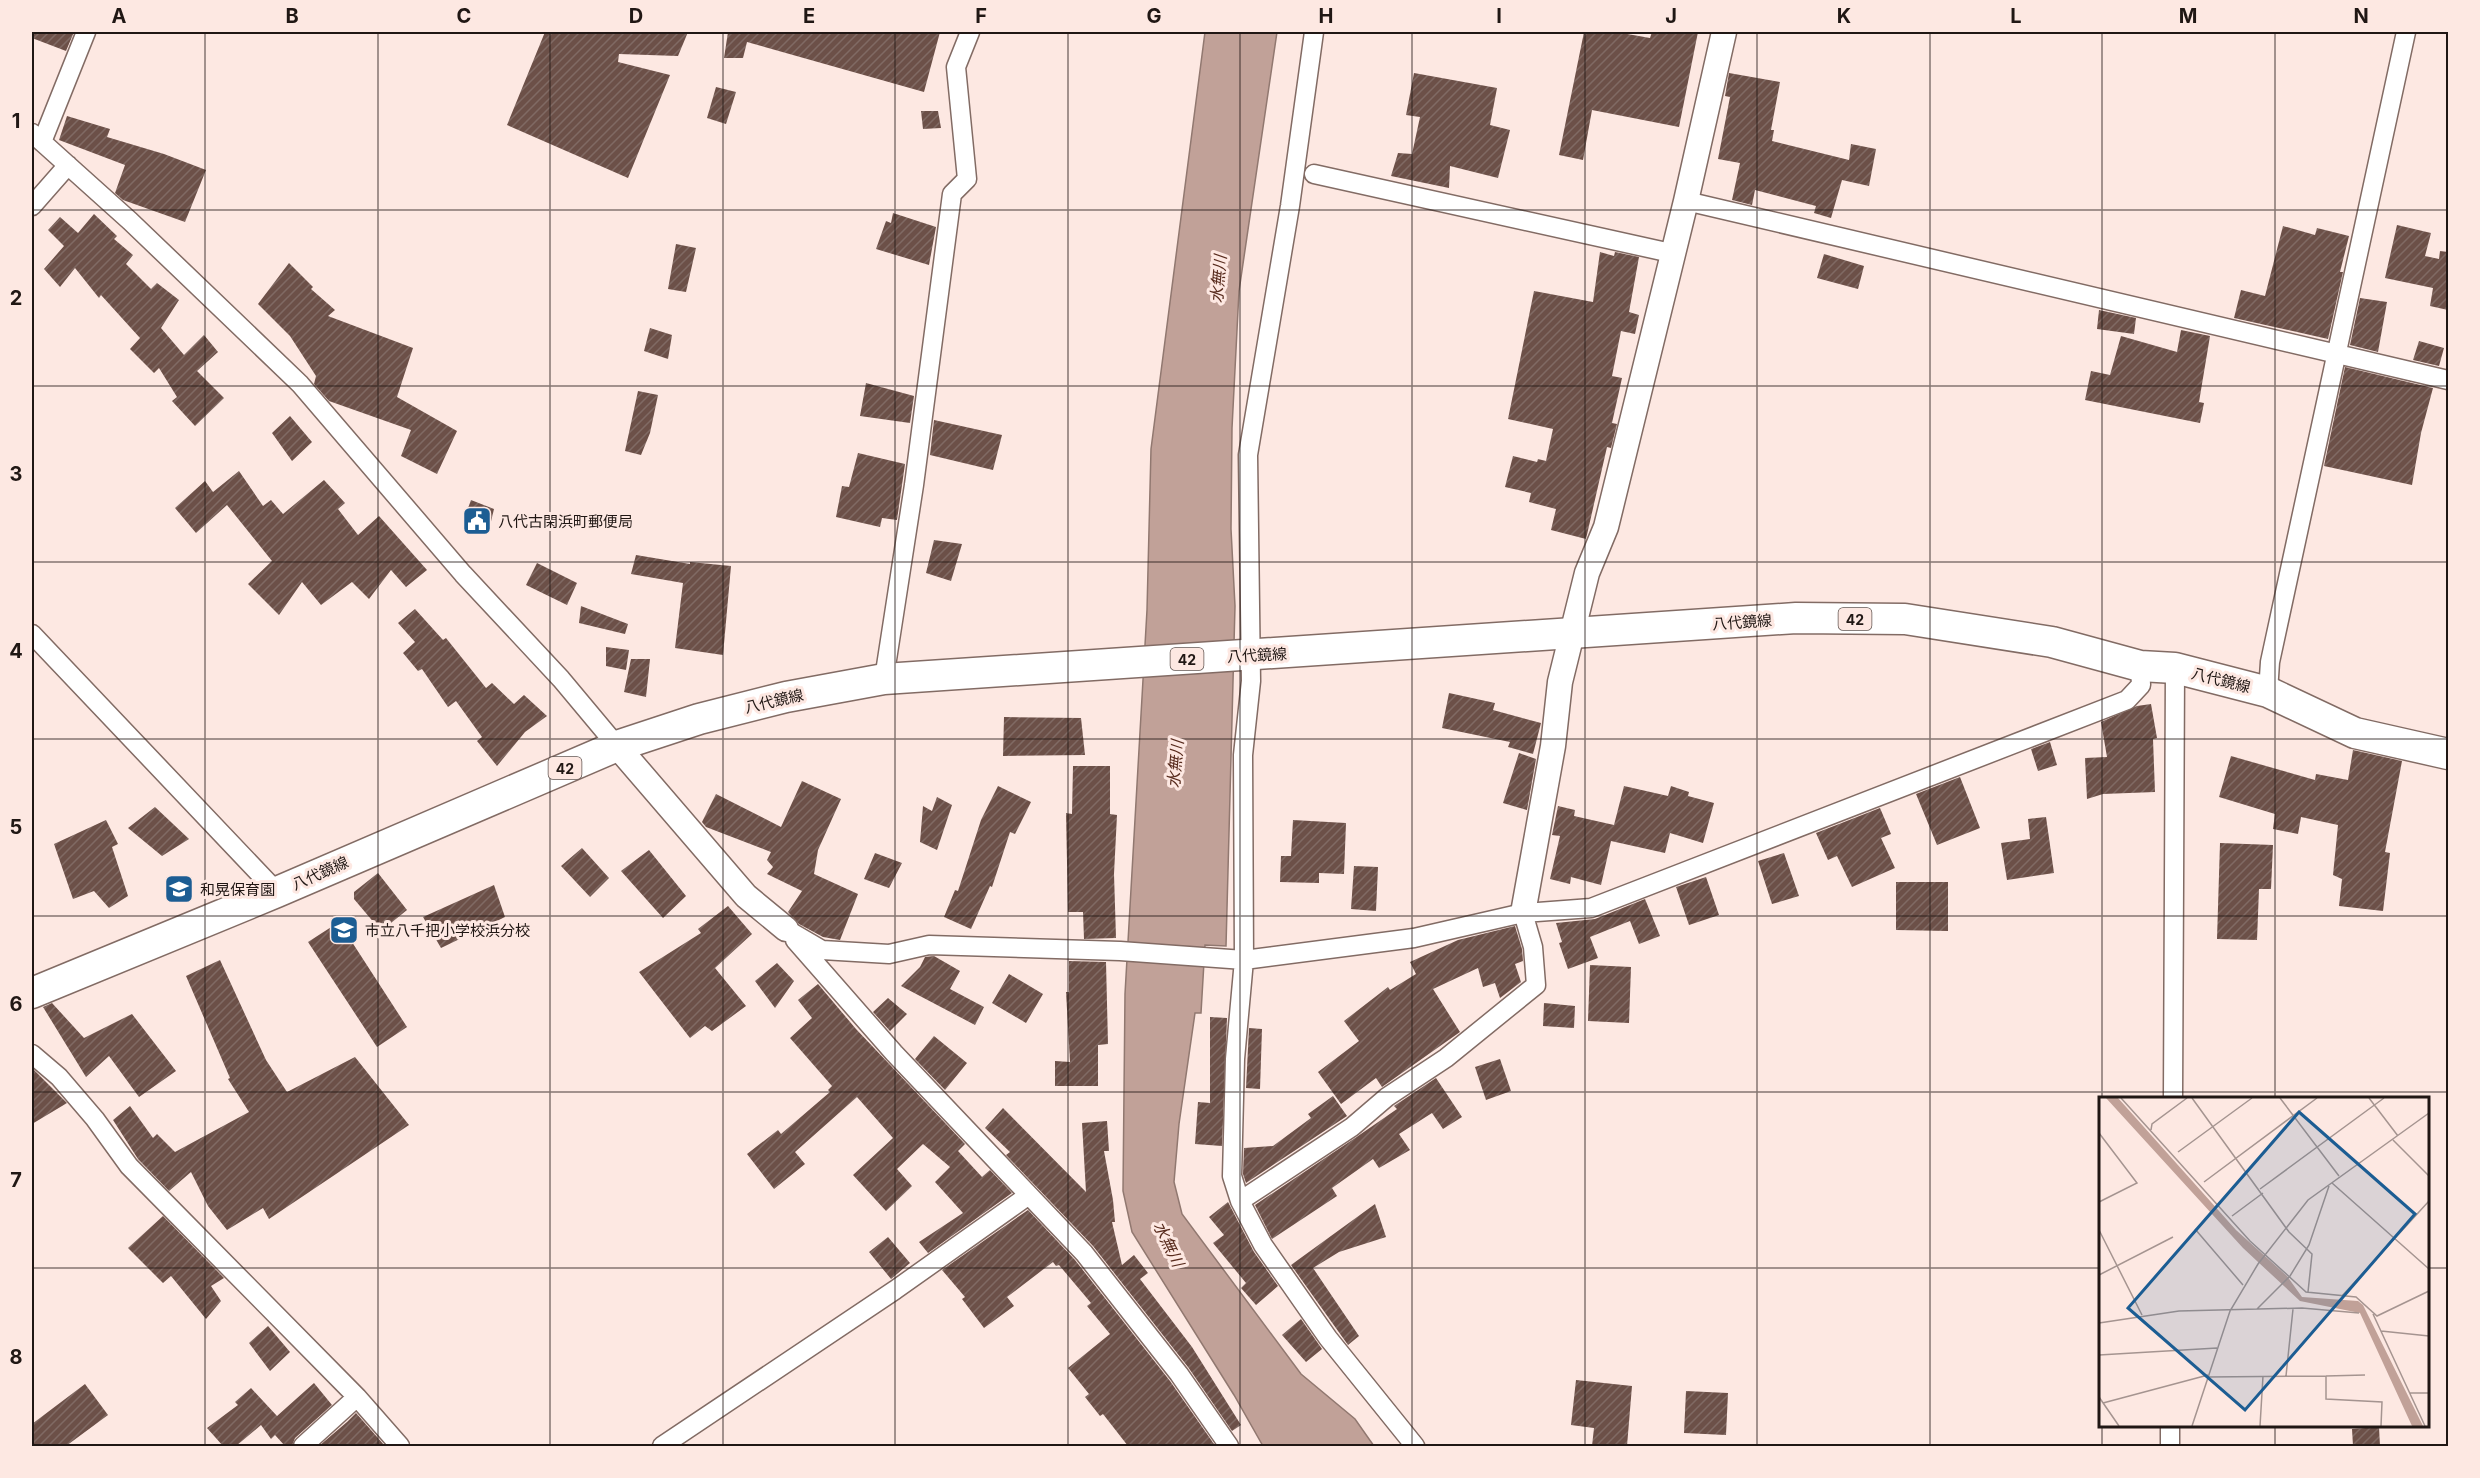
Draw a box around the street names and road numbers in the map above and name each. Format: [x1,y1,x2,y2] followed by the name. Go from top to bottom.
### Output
[1838,608,1872,630] road number: 42
[1711,610,1773,634] street label: 八代鏡線
[1227,644,1287,666] street label: 八代鏡線
[1170,648,1204,670] road number: 42
[2190,664,2252,696] street label: 八代鏡線
[743,685,805,717] street label: 八代鏡線
[548,757,582,779] road number: 42
[289,852,351,894] street label: 八代鏡線

